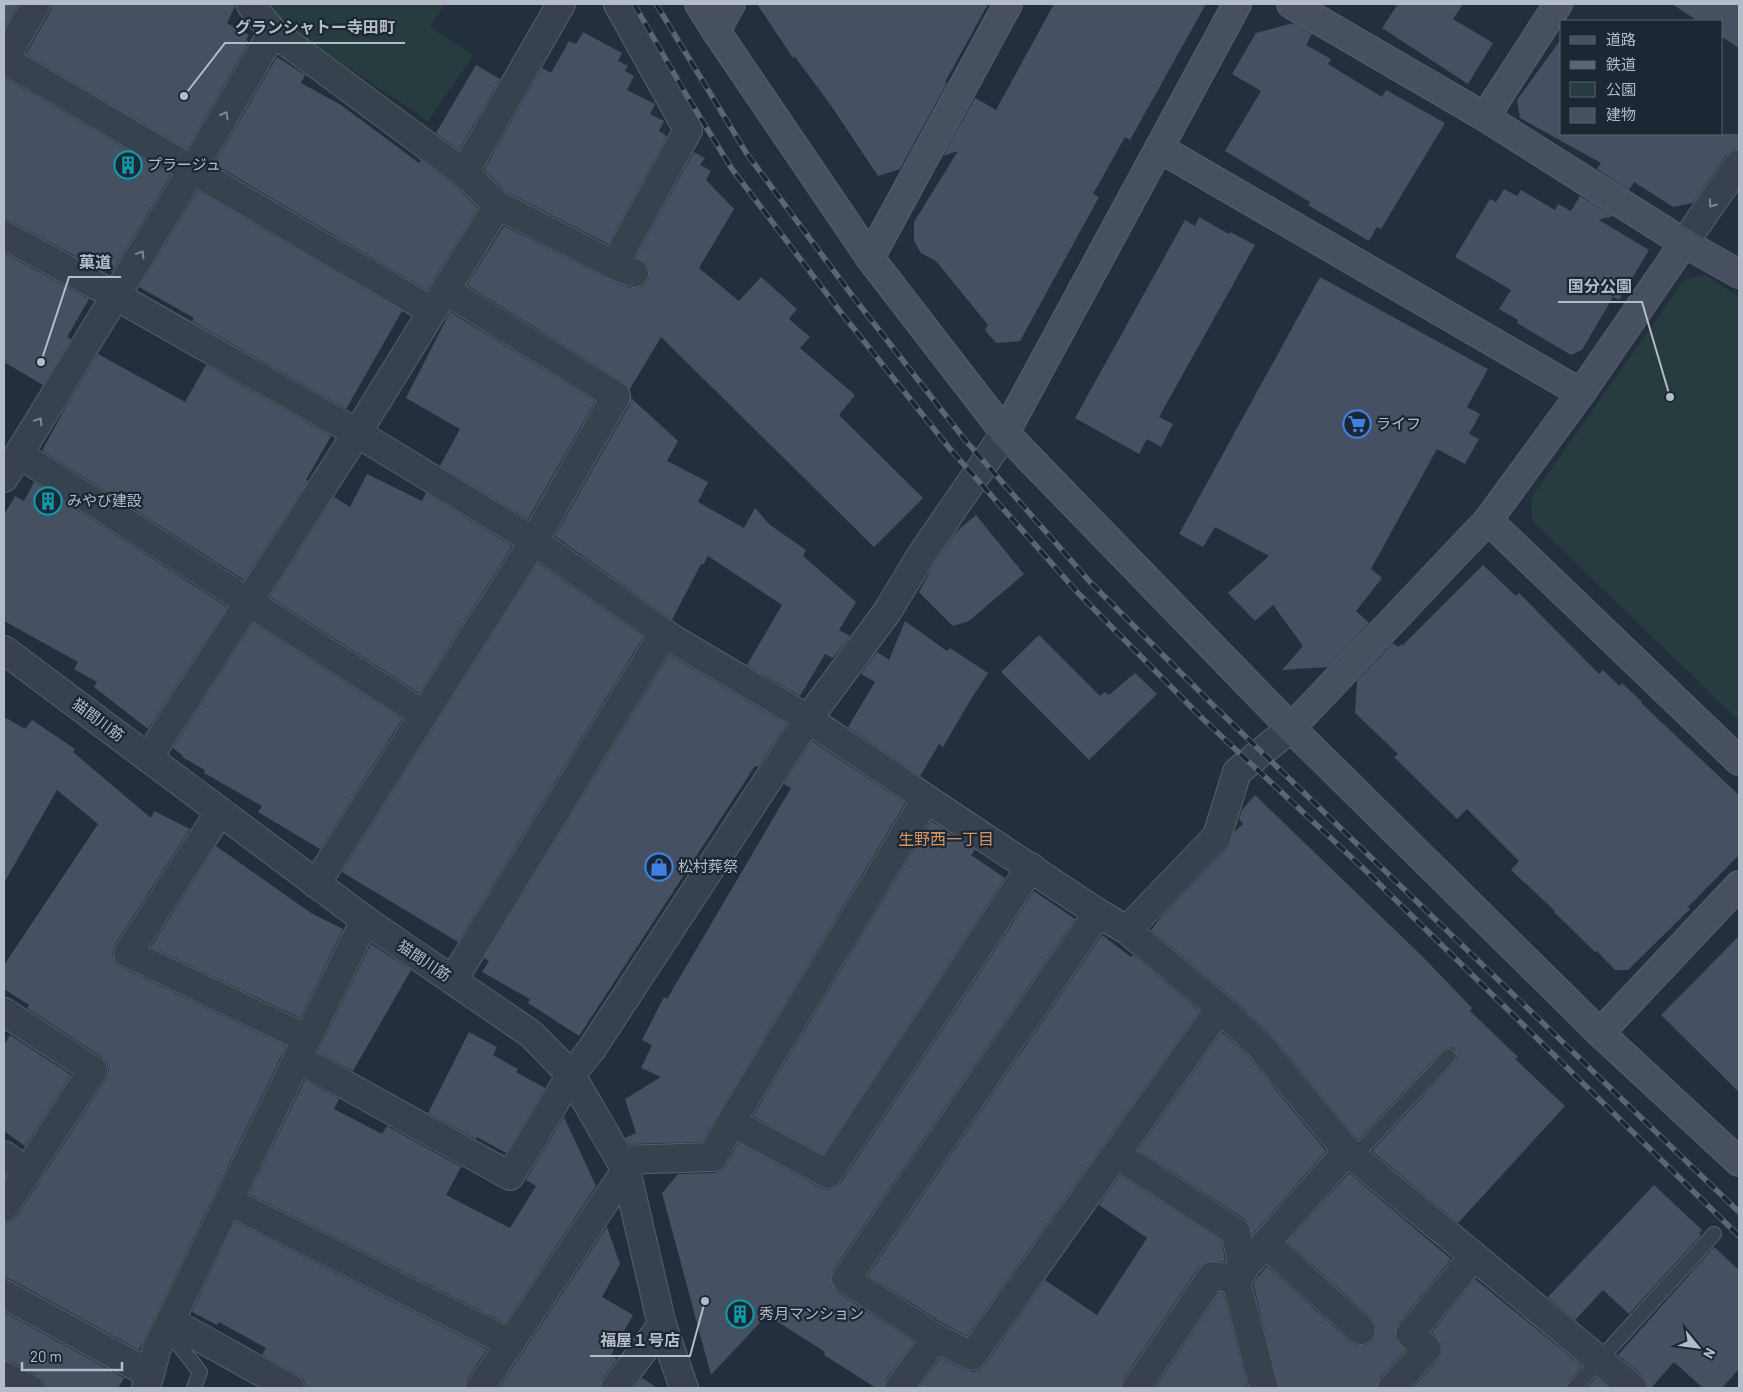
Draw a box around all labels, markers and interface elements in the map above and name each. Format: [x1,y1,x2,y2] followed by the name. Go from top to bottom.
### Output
[225,12,405,43] callout: グランシャトー寺田町
[235,17,395,36] text: グランシャトー寺田町
[1560,20,1723,135] legend
[1606,30,1636,48] text: 道路
[1606,55,1636,73] text: 鉄道
[1606,80,1636,98] text: 公園
[1606,105,1636,123] text: 建物
[218,111,228,120] one-way arrow
[113,150,143,180] building icon: プラージュ
[147,155,221,173] place label: プラージュ
[1709,198,1718,208] one-way arrow
[69,246,121,277] callout: 菓道
[135,251,145,260] one-way arrow
[79,252,111,271] text: 菓道
[1558,271,1642,302] callout: 国分公園
[1568,276,1632,295] text: 国分公園
[1342,409,1372,439] supermarket icon: ライフ
[1376,414,1421,432] place label: ライフ
[33,418,42,427] one-way arrow
[33,486,63,516] building icon: みやび建設
[67,491,142,509] place label: みやび建設
[69,694,128,744] street label: 猫間川筋
[898,829,994,848] district label: 生野西一丁目
[644,852,674,882] shop icon: 松村葬祭
[678,857,738,875] place label: 松村葬祭
[395,936,454,984] street label: 猫間川筋
[725,1299,755,1329] building icon: 秀月マンション
[759,1304,864,1322] place label: 秀月マンション
[1673,1322,1723,1372] north arrow
[590,1325,690,1356] callout: 福屋１号店
[600,1330,680,1349] text: 福屋１号店
[22,1340,122,1372] scale bar
[1700,1345,1719,1362] text: N
[30,1347,62,1365] text: 20 m

